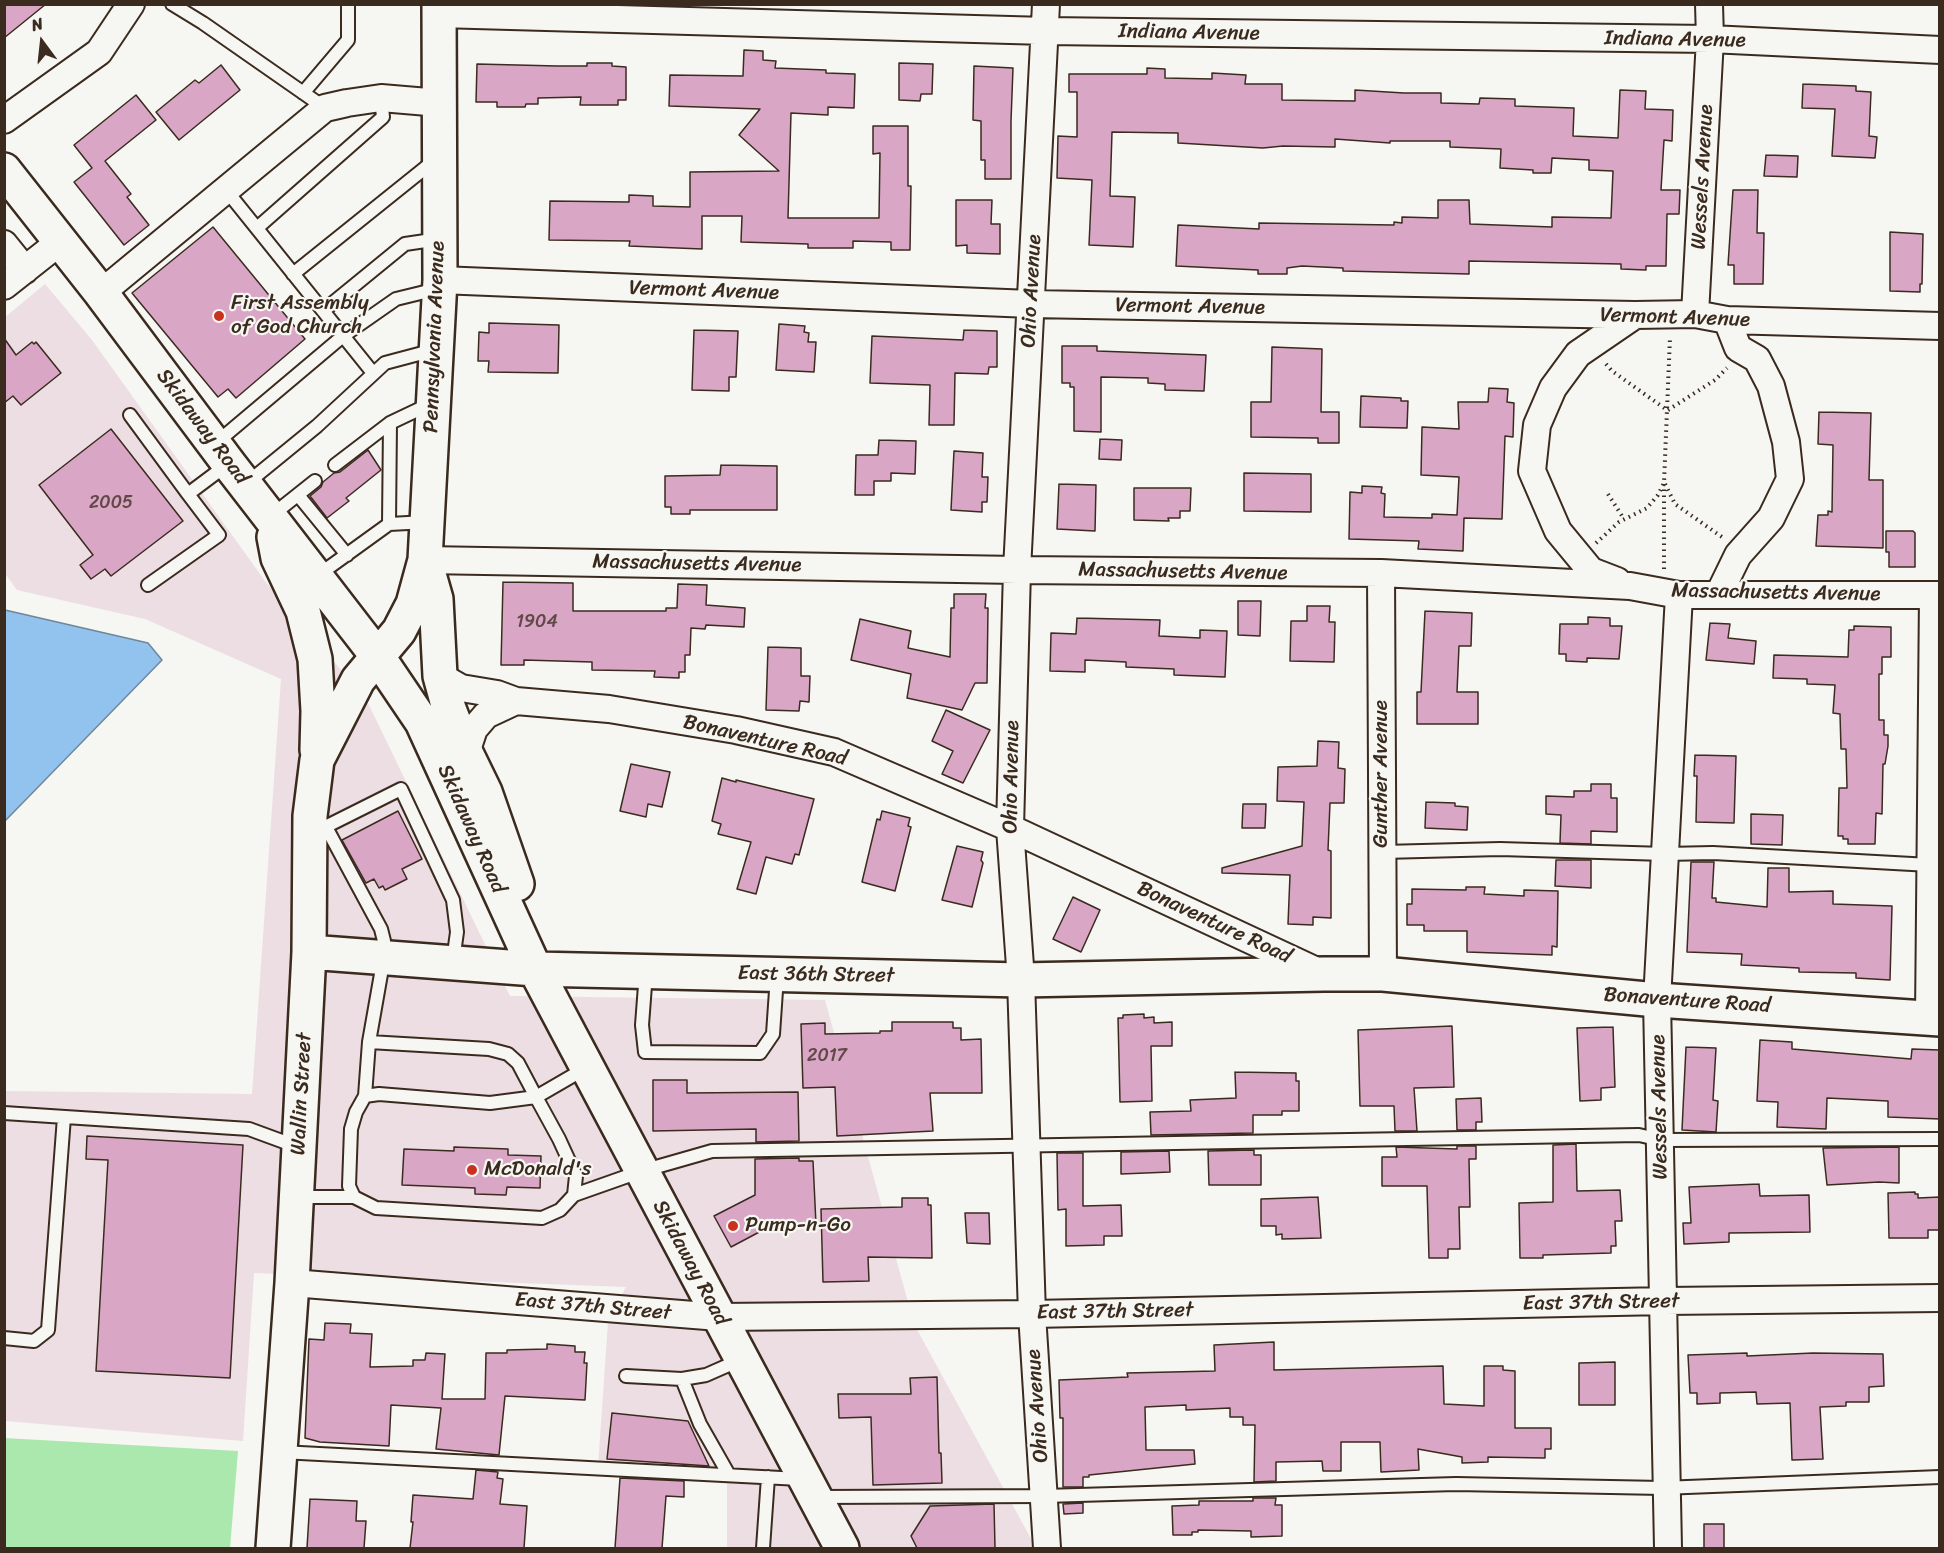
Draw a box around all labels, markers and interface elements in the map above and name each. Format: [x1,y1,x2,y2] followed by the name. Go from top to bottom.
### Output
[28,9,46,40] text: N
[12,12,72,72] north arrow
[1118,19,1260,47] street label: Indiana Avenue
[1604,26,1746,54] street label: Indiana Avenue
[1687,104,1719,250] street label: Wessels Avenue
[1016,234,1048,348] street label: Ohio Avenue
[419,241,451,433] street label: Pennsylvania Avenue
[629,276,779,306] street label: Vermont Avenue
[231,291,369,341] place label: First Assembly of God Church
[1115,293,1265,321] street label: Vermont Avenue
[1600,303,1750,333] street label: Vermont Avenue
[212,309,226,323] marker: First Assembly of God Church
[150,364,254,490] street label: Skidaway Road
[89,492,133,514] house number: 2005
[592,550,802,578] street label: Massachusetts Avenue
[1078,558,1288,586] street label: Massachusetts Avenue
[1671,579,1881,607] street label: Massachusetts Avenue
[516,611,558,633] house number: 1904
[1369,700,1395,848] street label: Gunther Avenue
[681,710,849,772] street label: Bonaventure Road
[998,720,1026,834] street label: Ohio Avenue
[431,761,511,897] street label: Skidaway Road
[1133,876,1295,970] street label: Bonaventure Road
[737,961,895,989] street label: East 36th Street
[1603,983,1771,1019] street label: Bonaventure Road
[286,1032,318,1156] street label: Wallin Street
[1646,1034,1674,1180] street label: Wessels Avenue
[807,1045,847,1067] house number: 2017
[484,1157,591,1183] place label: McDonald's
[465,1163,479,1177] marker: McDonald's
[646,1196,734,1330] street label: Skidaway Road
[745,1213,851,1239] place label: Pump-n-Go
[726,1219,740,1233] marker: Pump-n-Go
[514,1288,672,1326] street label: East 37th Street
[1522,1289,1680,1317] street label: East 37th Street
[1036,1298,1194,1326] street label: East 37th Street
[1021,1348,1055,1464] street label: Ohio Avenue

